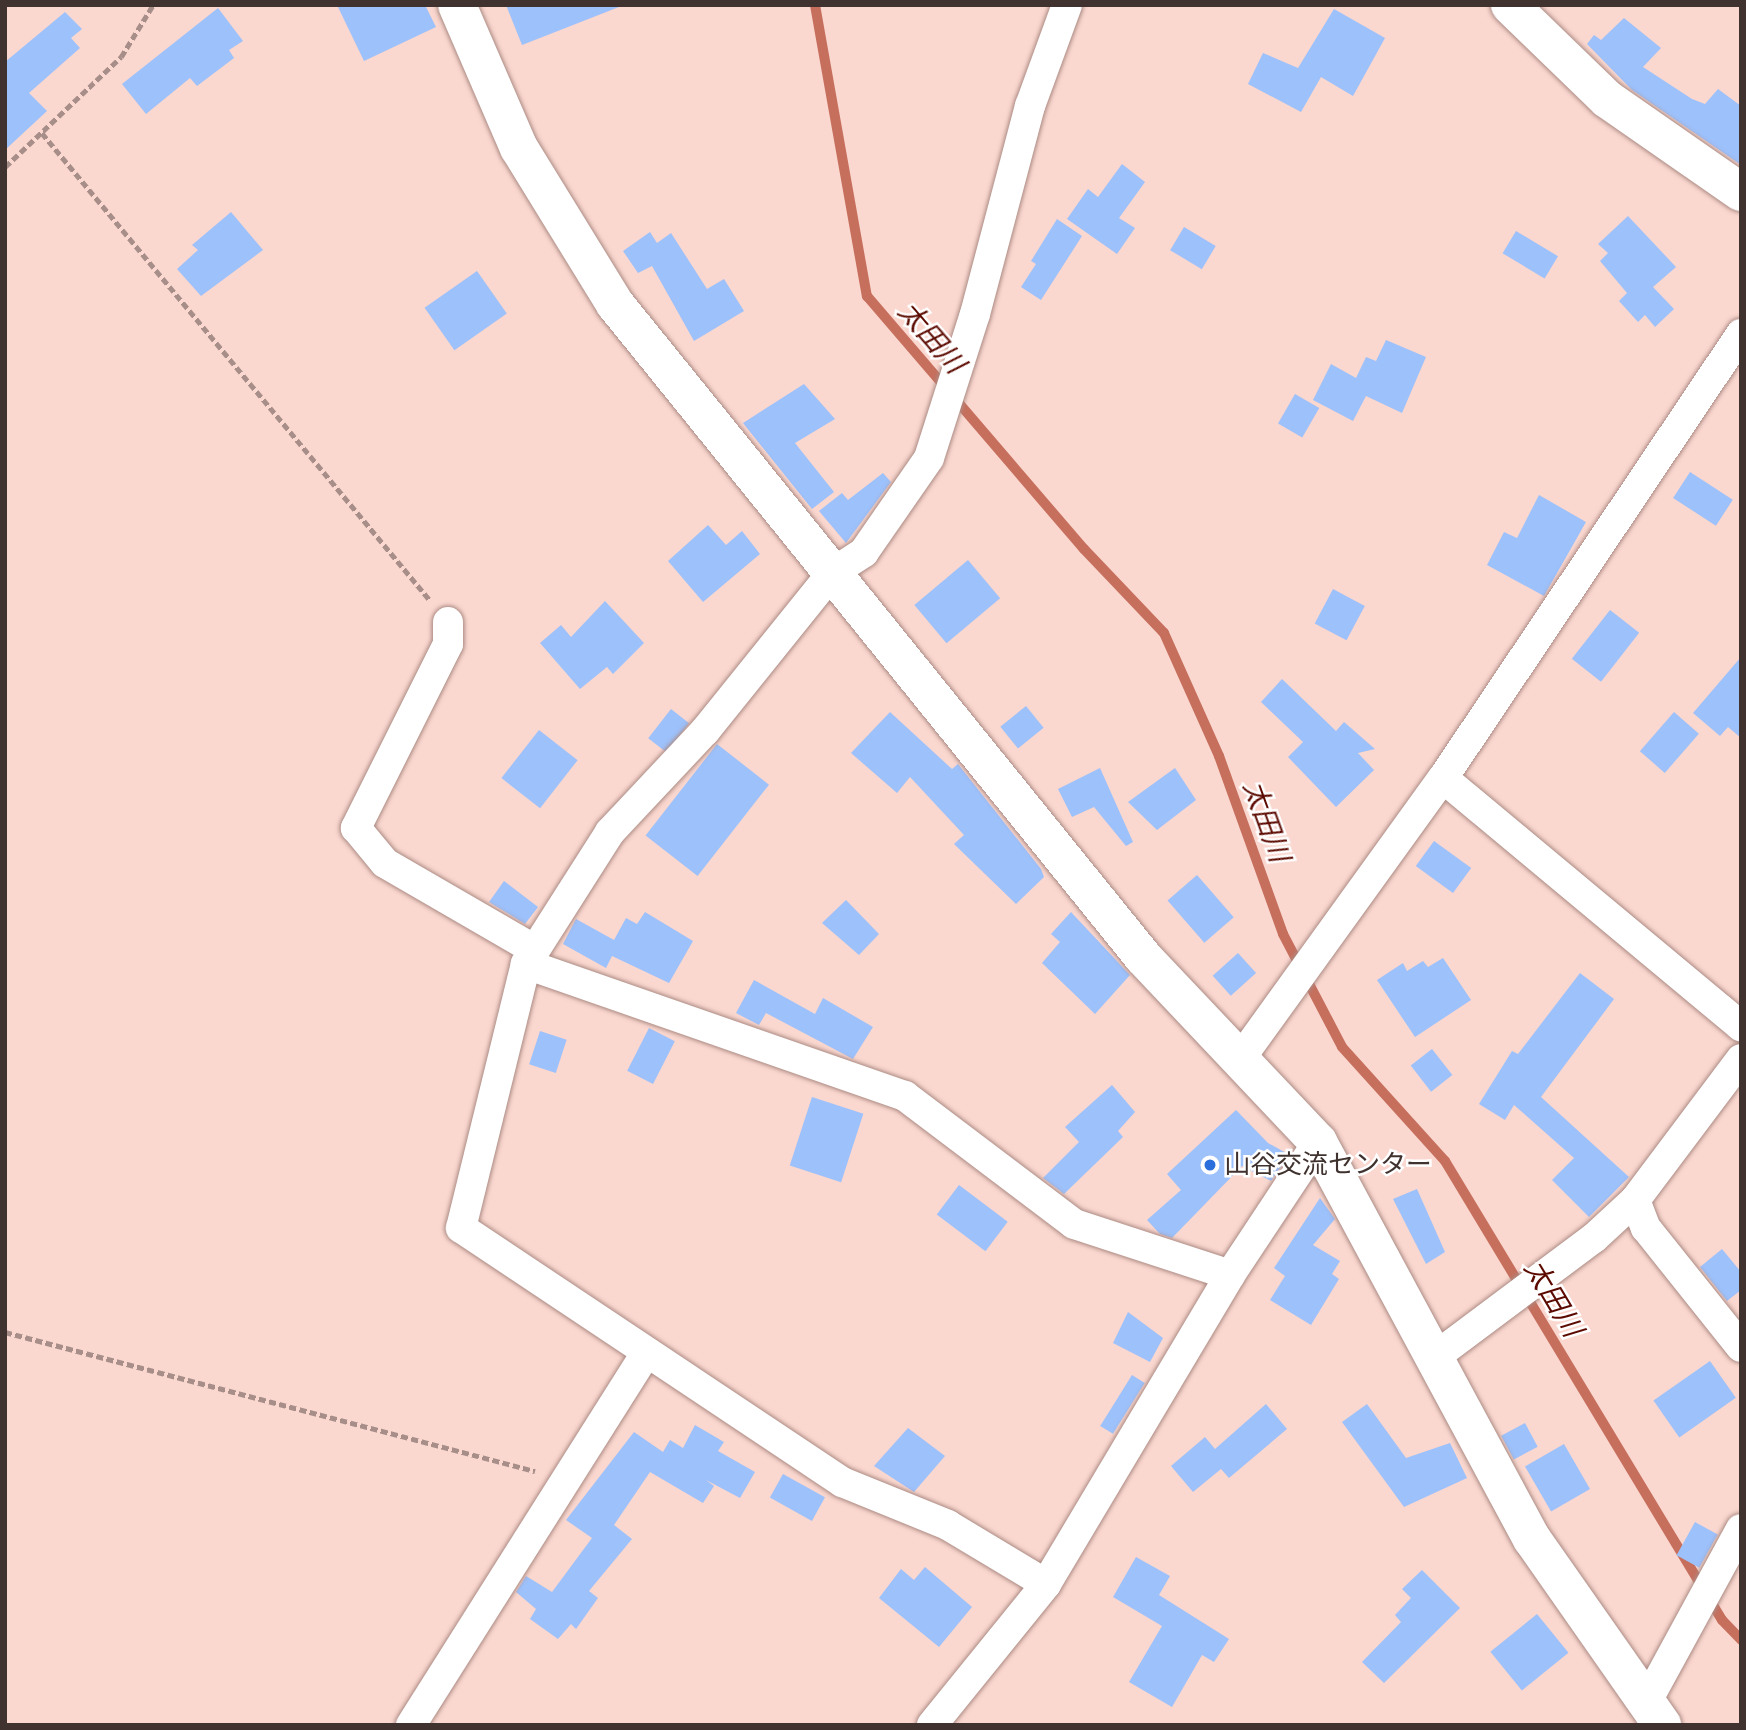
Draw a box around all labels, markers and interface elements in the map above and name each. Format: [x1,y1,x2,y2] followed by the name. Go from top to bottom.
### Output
[892,294,972,380] water label: 太田川
[1237,776,1297,866] water label: 太田川
[1224,1149,1432,1181] place label: 山谷交流センター
[1202,1157,1218,1173] marker: 山谷交流センター
[1518,1253,1590,1343] water label: 太田川

